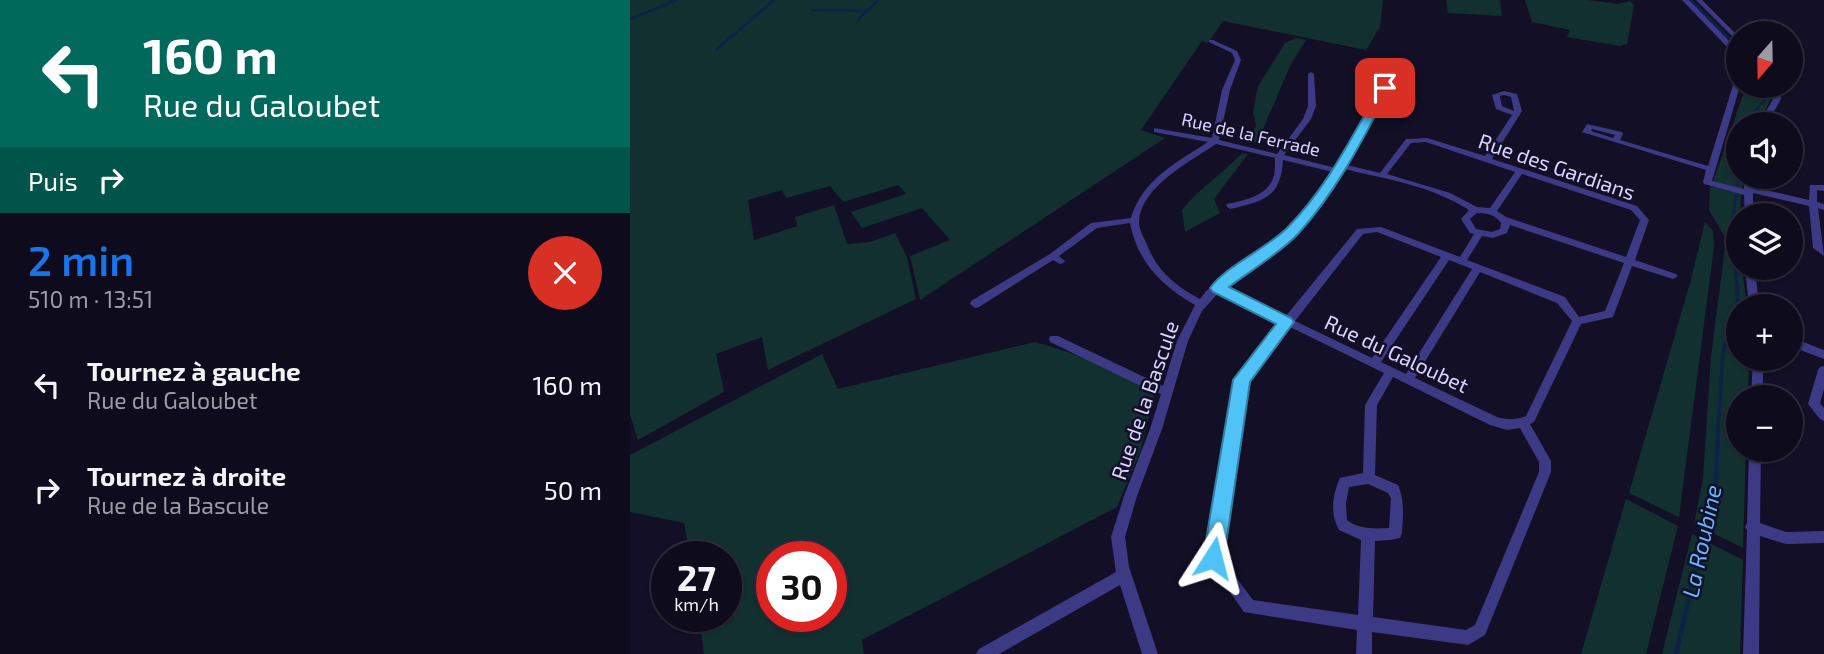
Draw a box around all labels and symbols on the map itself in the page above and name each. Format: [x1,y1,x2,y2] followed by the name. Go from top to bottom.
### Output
[1726,21,1802,98] north arrow
[1355,58,1415,118] pin
[1179,107,1323,161] street label: Rue de la Ferrade
[1475,127,1639,205] street label: Rue des Gardians
[1321,309,1473,397] street label: Rue du Galoubet
[1105,317,1183,483] street label: Rue de la Bascule
[1675,482,1727,600] water label: La Roubine
[1176,521,1250,595] position arrow
[756,541,847,632] speed limit sign: 30

